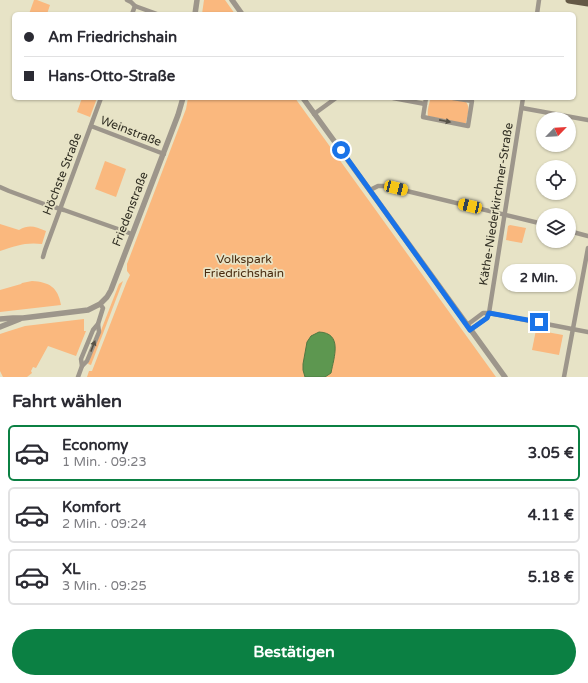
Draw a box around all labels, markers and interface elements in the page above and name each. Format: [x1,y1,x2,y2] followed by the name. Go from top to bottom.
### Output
[48,28,177,46] text: Am Friedrichshain
[48,67,175,85] text: Hans-Otto-Straße
[536,112,576,152] north arrow
[536,112,576,248] map controls
[98,113,164,149] street label: Weinstraße
[439,118,452,124] one-way arrow
[476,121,516,286] street label: Käthe-Niederkirchner-Straße
[40,131,84,217] street label: Höchste Straße
[332,141,350,159] route start
[536,160,576,200] button: locate
[109,170,151,248] street label: Friedenstraße
[383,179,409,197] car
[457,197,483,215] car
[536,208,576,248] button: layers
[204,252,284,280] park label: Volkspark Friedrichshain
[502,264,576,292] callout: 2 Min.
[520,270,558,286] text: 2 Min.
[530,313,548,331] route end
[90,341,96,352] one-way arrow
[12,390,122,412] text: Fahrt wählen
[14,435,50,471] icon: car
[62,436,128,454] text: Economy
[528,444,574,462] text: 3.05 €
[62,454,147,470] text: 1 Min. · 09:23
[14,497,50,533] icon: car
[62,498,121,516] text: Komfort
[528,506,574,524] text: 4.11 €
[62,516,147,532] text: 2 Min. · 09:24
[14,559,50,595] icon: car
[62,560,81,578] text: XL
[528,568,574,586] text: 5.18 €
[62,578,147,594] text: 3 Min. · 09:25
[12,629,576,675] button: Bestätigen

